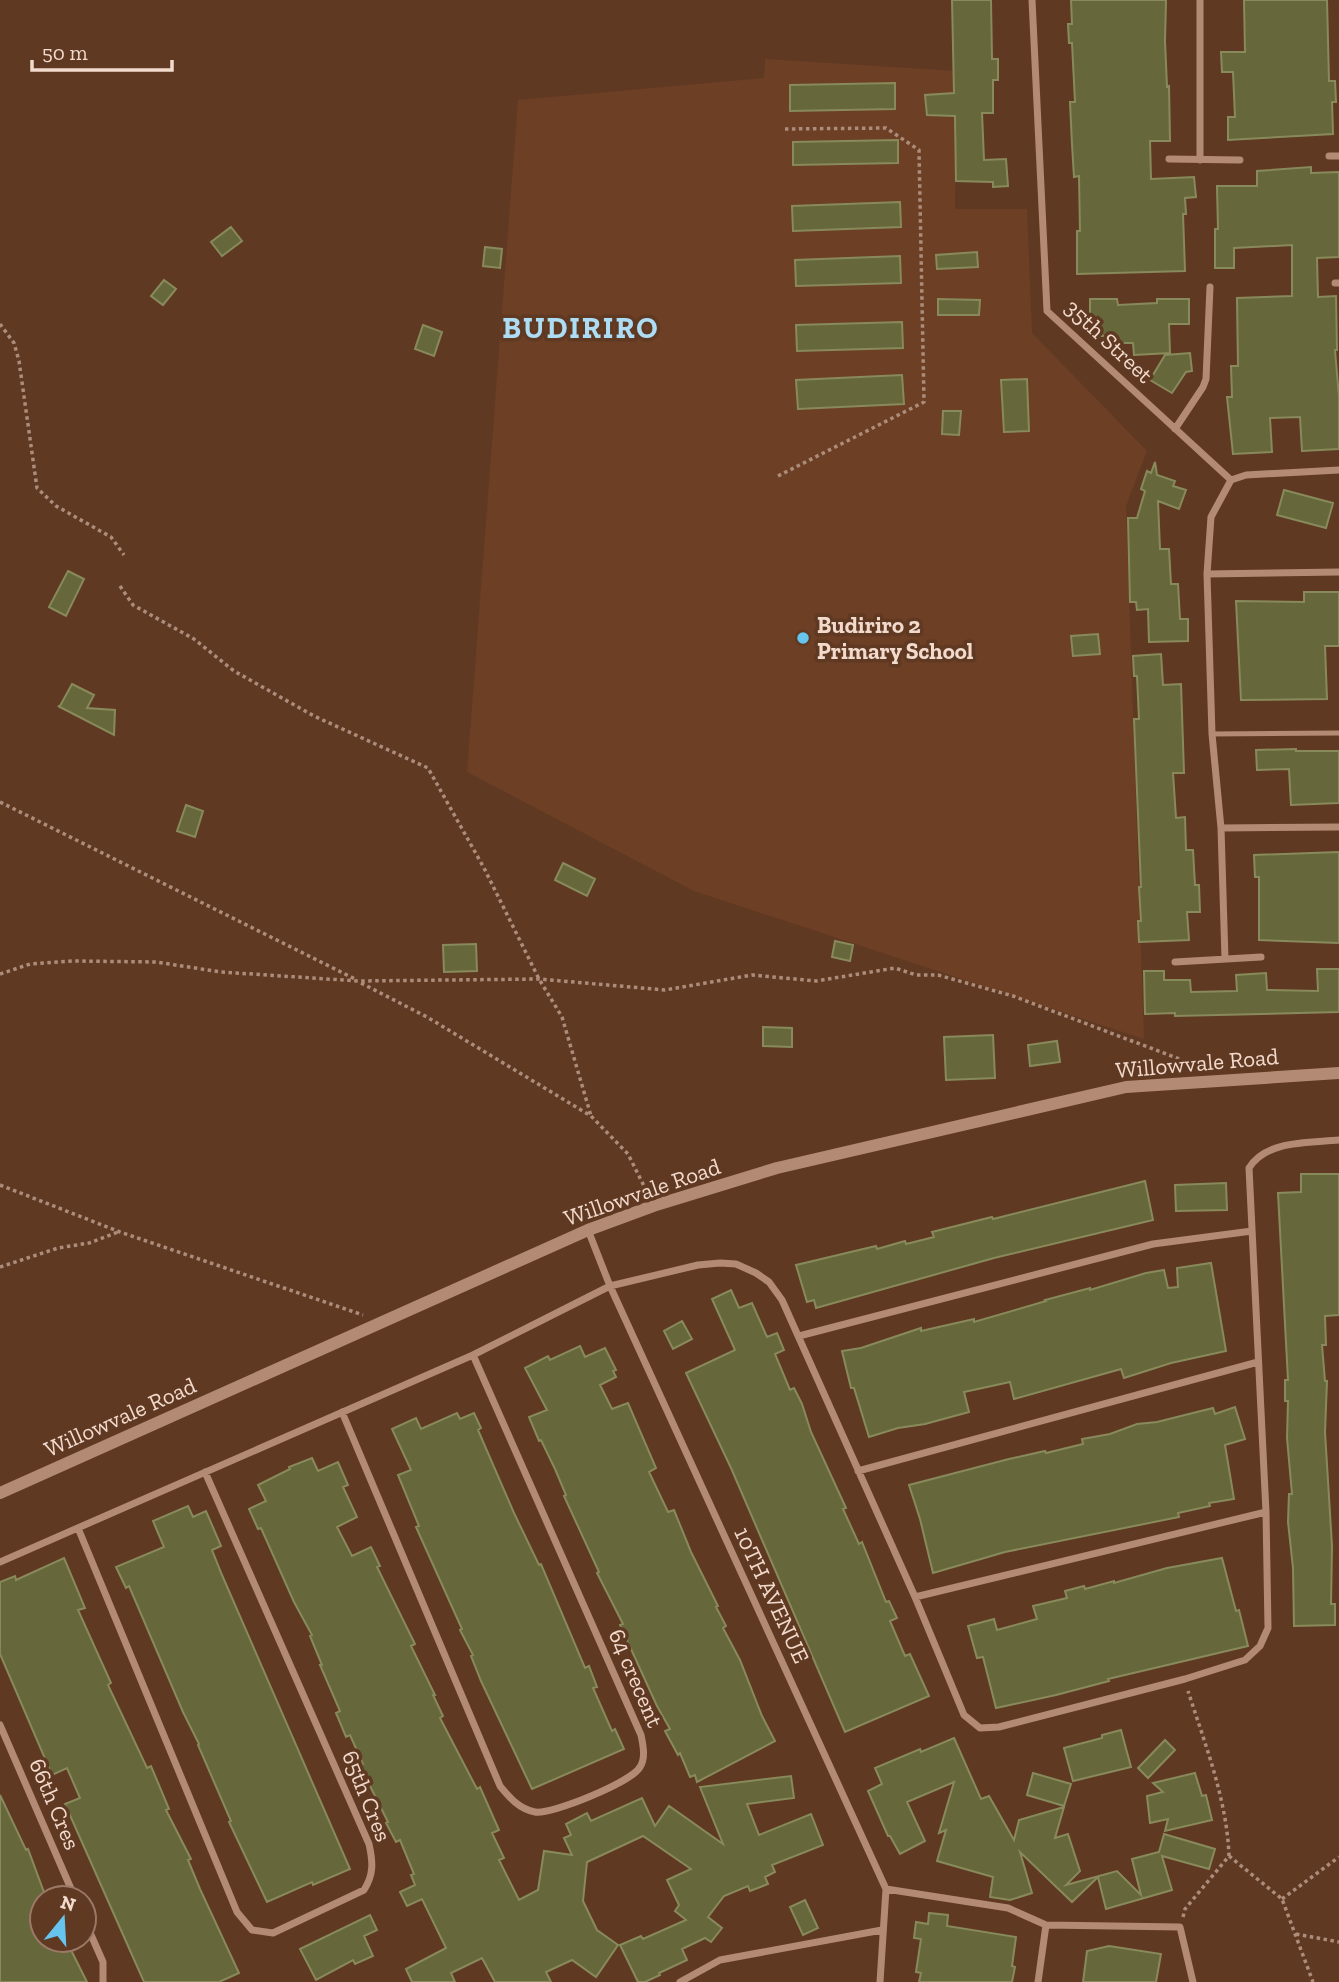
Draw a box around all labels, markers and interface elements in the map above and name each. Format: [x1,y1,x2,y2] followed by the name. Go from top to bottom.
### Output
[32,28,172,72] scale bar
[42,40,88,65] text: 50 m
[1059,293,1159,389] street label: 35th Street
[502,310,660,346] district label: BUDIRIRO
[817,611,974,665] place label: Budiriro 2 Primary School
[795,630,811,646] marker: Budiriro 2 Primary School
[1114,1042,1280,1084] street label: Willowvale Road
[560,1152,724,1232] street label: Willowvale Road
[40,1371,201,1463] street label: Willowvale Road
[728,1523,816,1667] street label: 10TH AVENUE
[603,1625,669,1732] street label: 64 crecent
[336,1746,398,1846] street label: 65th Cres
[23,1754,87,1854] street label: 66th Cres
[28,1884,98,1954] north arrow
[58,1890,79,1916] text: N

